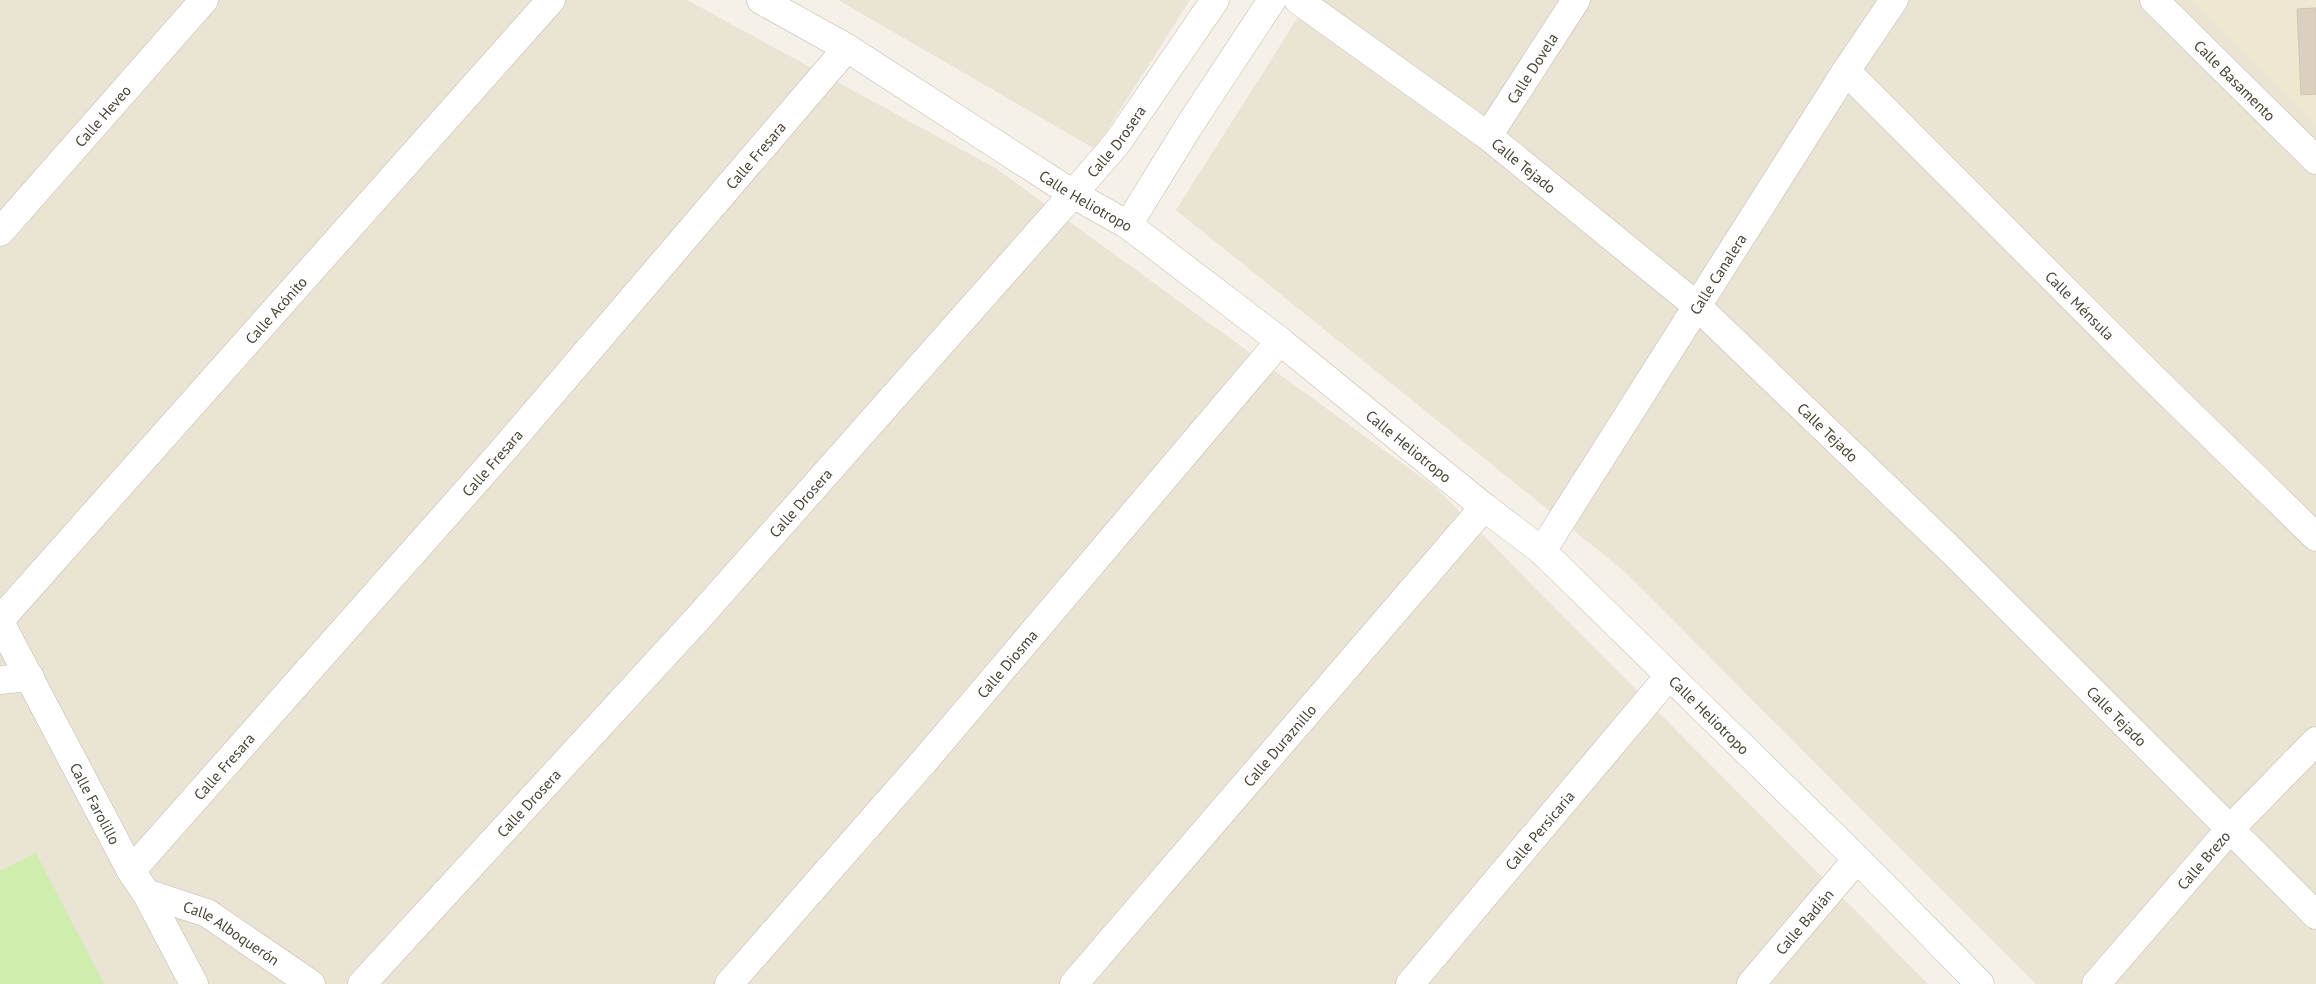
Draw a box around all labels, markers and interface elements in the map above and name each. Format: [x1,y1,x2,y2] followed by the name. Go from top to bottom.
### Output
[1502,29,1562,107] street label: Calle Dovela
[2190,36,2280,125] street label: Calle Basamento
[70,81,135,150] street label: Calle Heveo
[1082,102,1149,181] street label: Calle Drosera
[721,117,790,193] street label: Calle Fresara
[1488,133,1560,197] street label: Calle Tejado
[1036,165,1136,235] street label: Calle Heliotropo
[1685,230,1750,318] street label: Calle Canalera
[2041,266,2119,344] street label: Calle Ménsula
[241,272,311,347] street label: Calle Acónito
[1794,398,1863,466] street label: Calle Tejado
[1362,405,1455,486] street label: Calle Heliotropo
[457,425,526,500] street label: Calle Fresara
[765,464,836,541] street label: Calle Drosera
[972,625,1041,702] street label: Calle Diosma
[1665,671,1754,758] street label: Calle Heliotropo
[2083,682,2151,750] street label: Calle Tejado
[1239,700,1320,790] street label: Calle Duraznillo
[189,729,258,804] street label: Calle Fresara
[66,759,125,848] street label: Calle Farolillo
[492,765,564,841] street label: Calle Drosera
[1501,787,1578,874] street label: Calle Persicaria
[2173,826,2234,893] street label: Calle Brezo
[1771,885,1837,958] street label: Calle Badián
[181,896,283,969] street label: Calle Alboquerón

